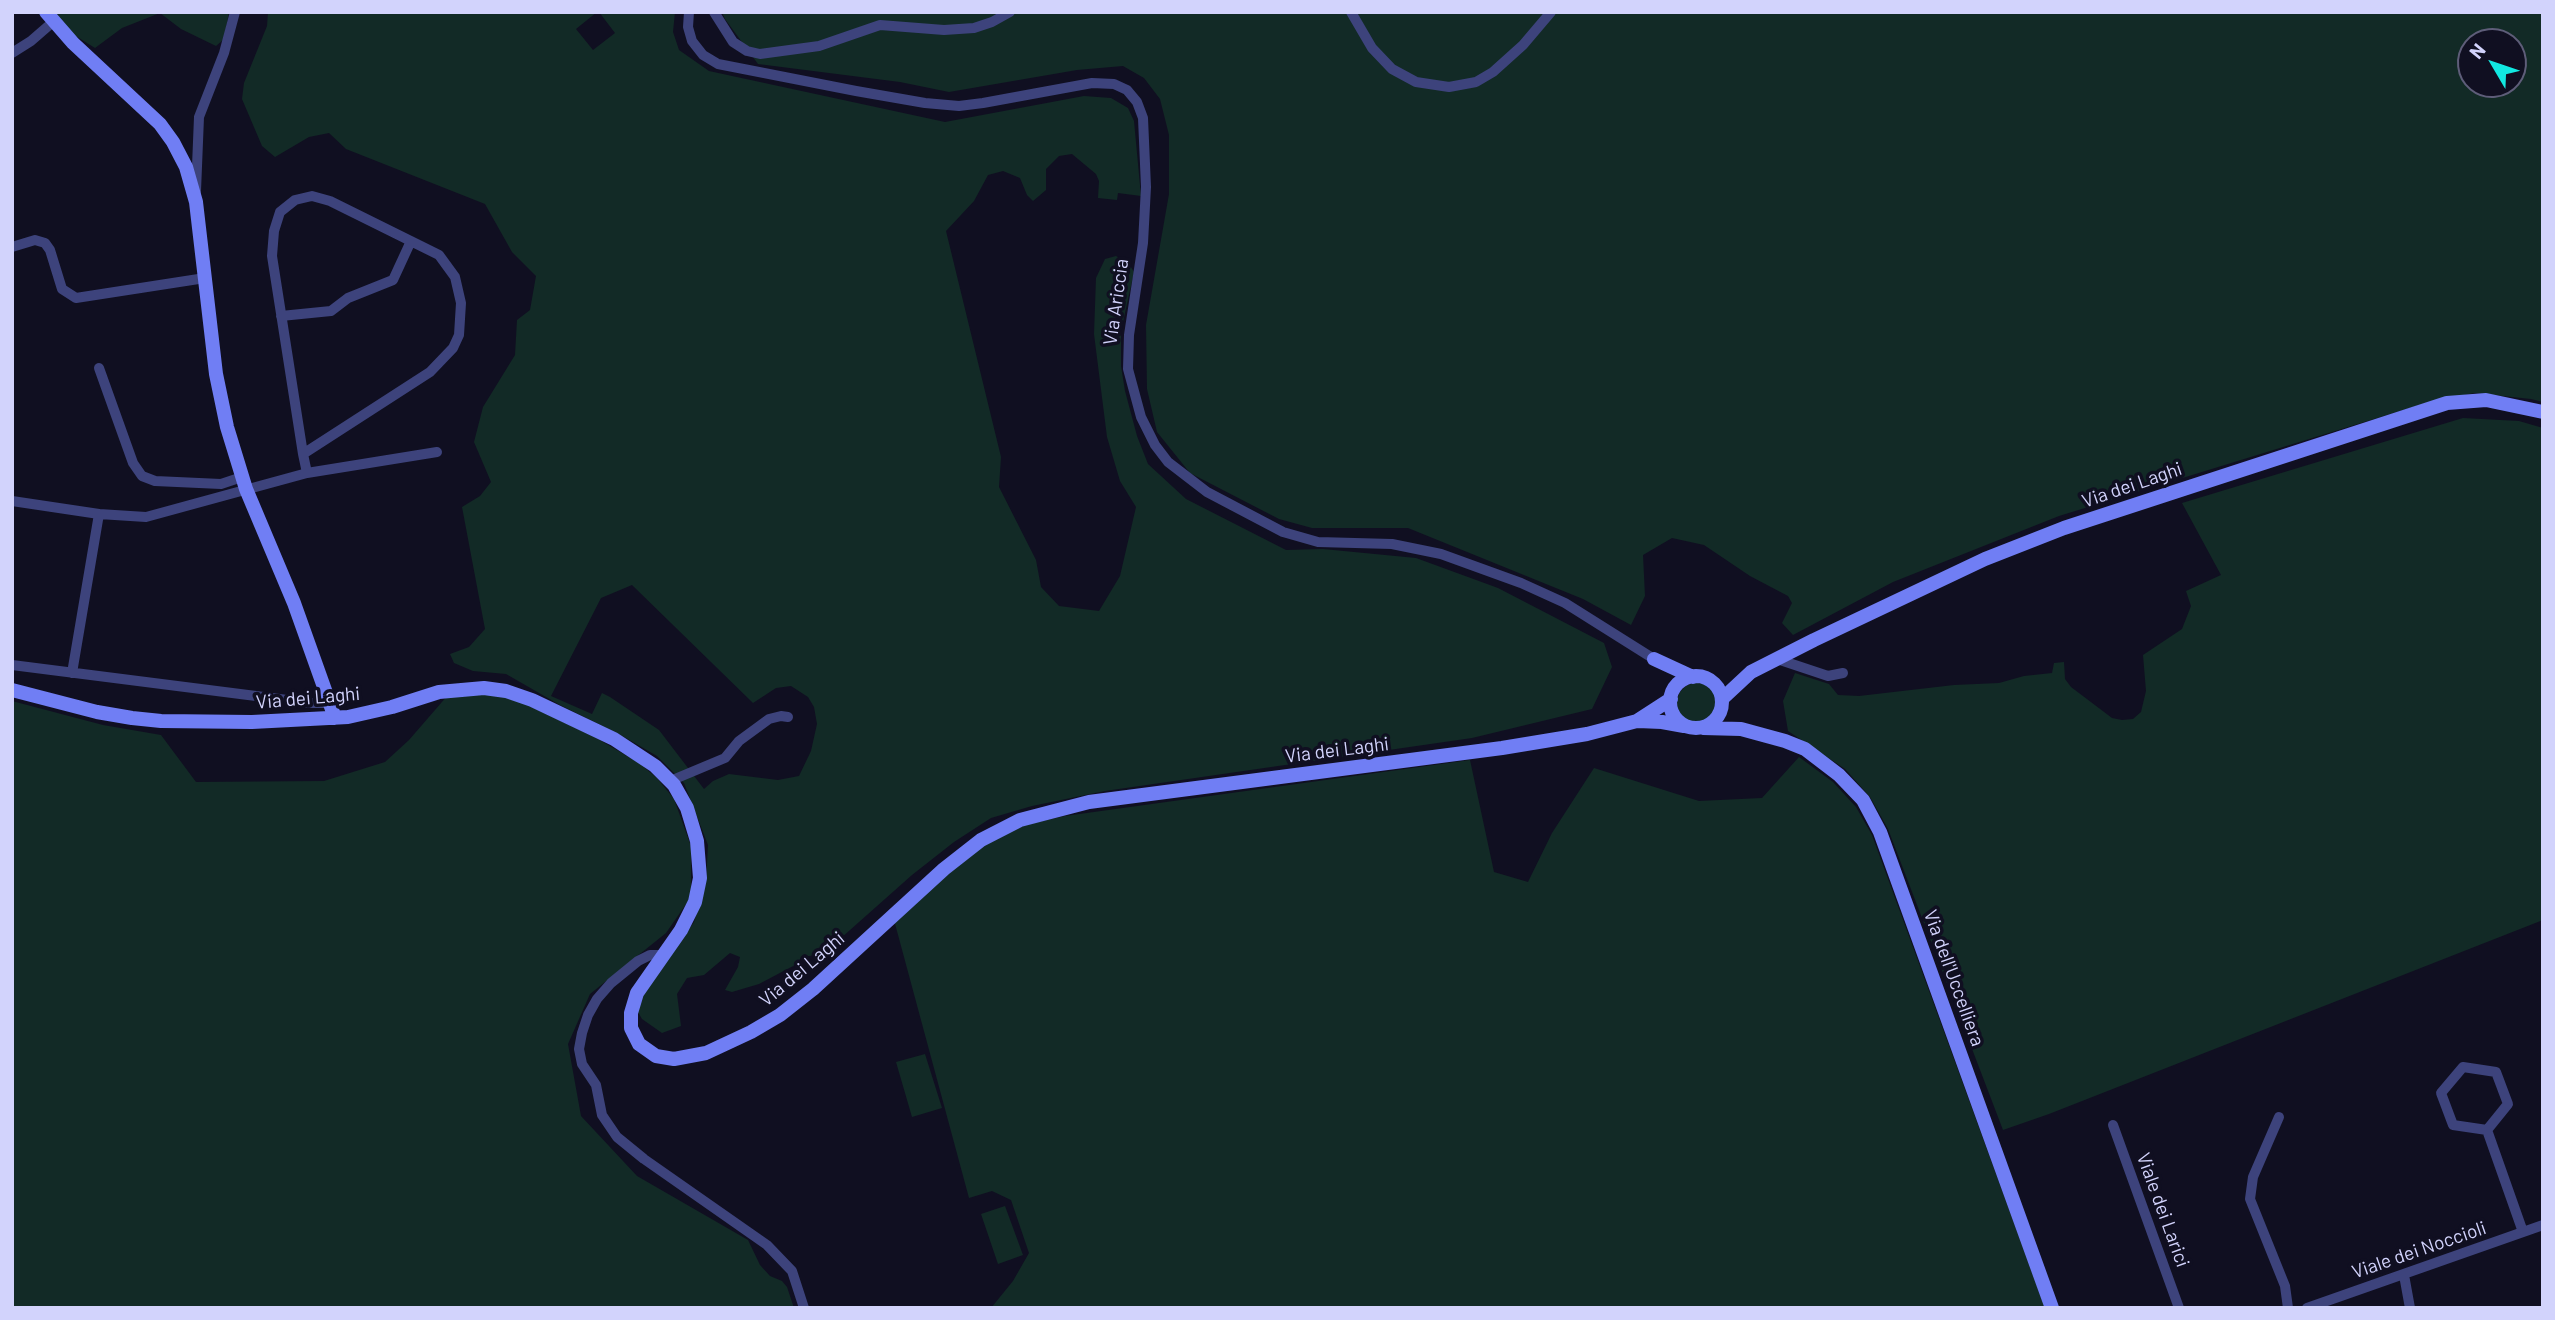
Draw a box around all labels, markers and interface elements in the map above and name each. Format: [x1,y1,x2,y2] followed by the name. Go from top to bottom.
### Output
[2457,28,2527,98] north arrow
[2464,39,2490,63] text: N
[1099,257,1133,347] street label: Via Ariccia
[2079,457,2185,513] street label: Via dei Laghi
[255,682,361,714] street label: Via dei Laghi
[1284,732,1390,768] street label: Via dei Laghi
[1919,907,1989,1049] street label: Via dell'Uccelliera
[755,927,849,1011] street label: Via dei Laghi
[2132,1150,2194,1270] street label: Viale dei Larici
[2349,1216,2489,1284] street label: Viale dei Noccioli

